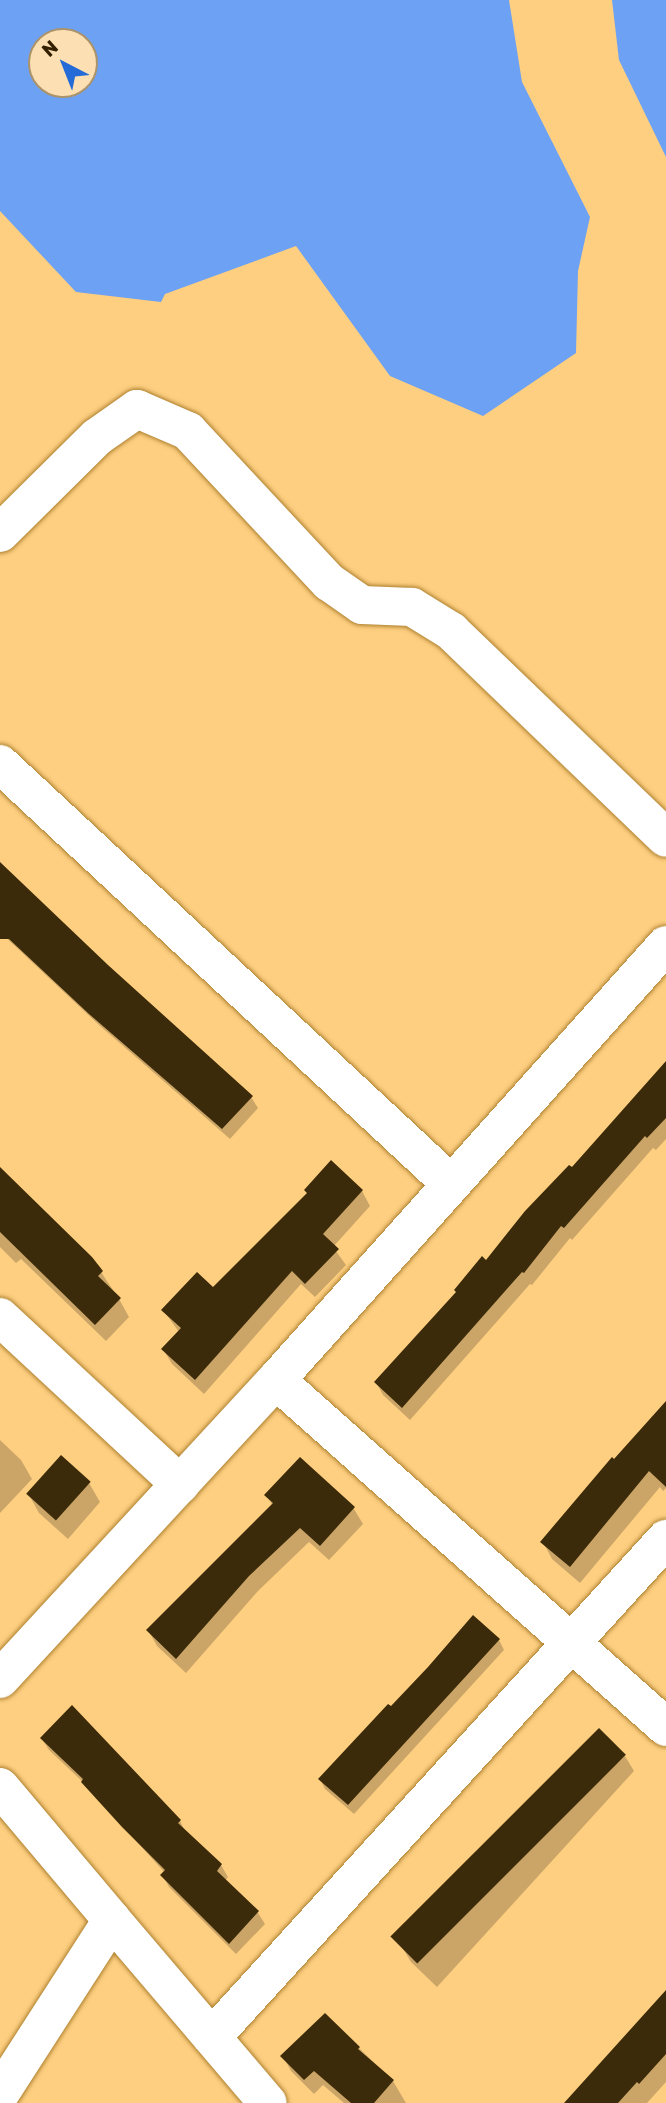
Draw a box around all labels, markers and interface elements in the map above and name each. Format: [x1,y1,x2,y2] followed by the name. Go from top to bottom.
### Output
[28,28,98,98] north arrow
[37,35,63,62] text: N

